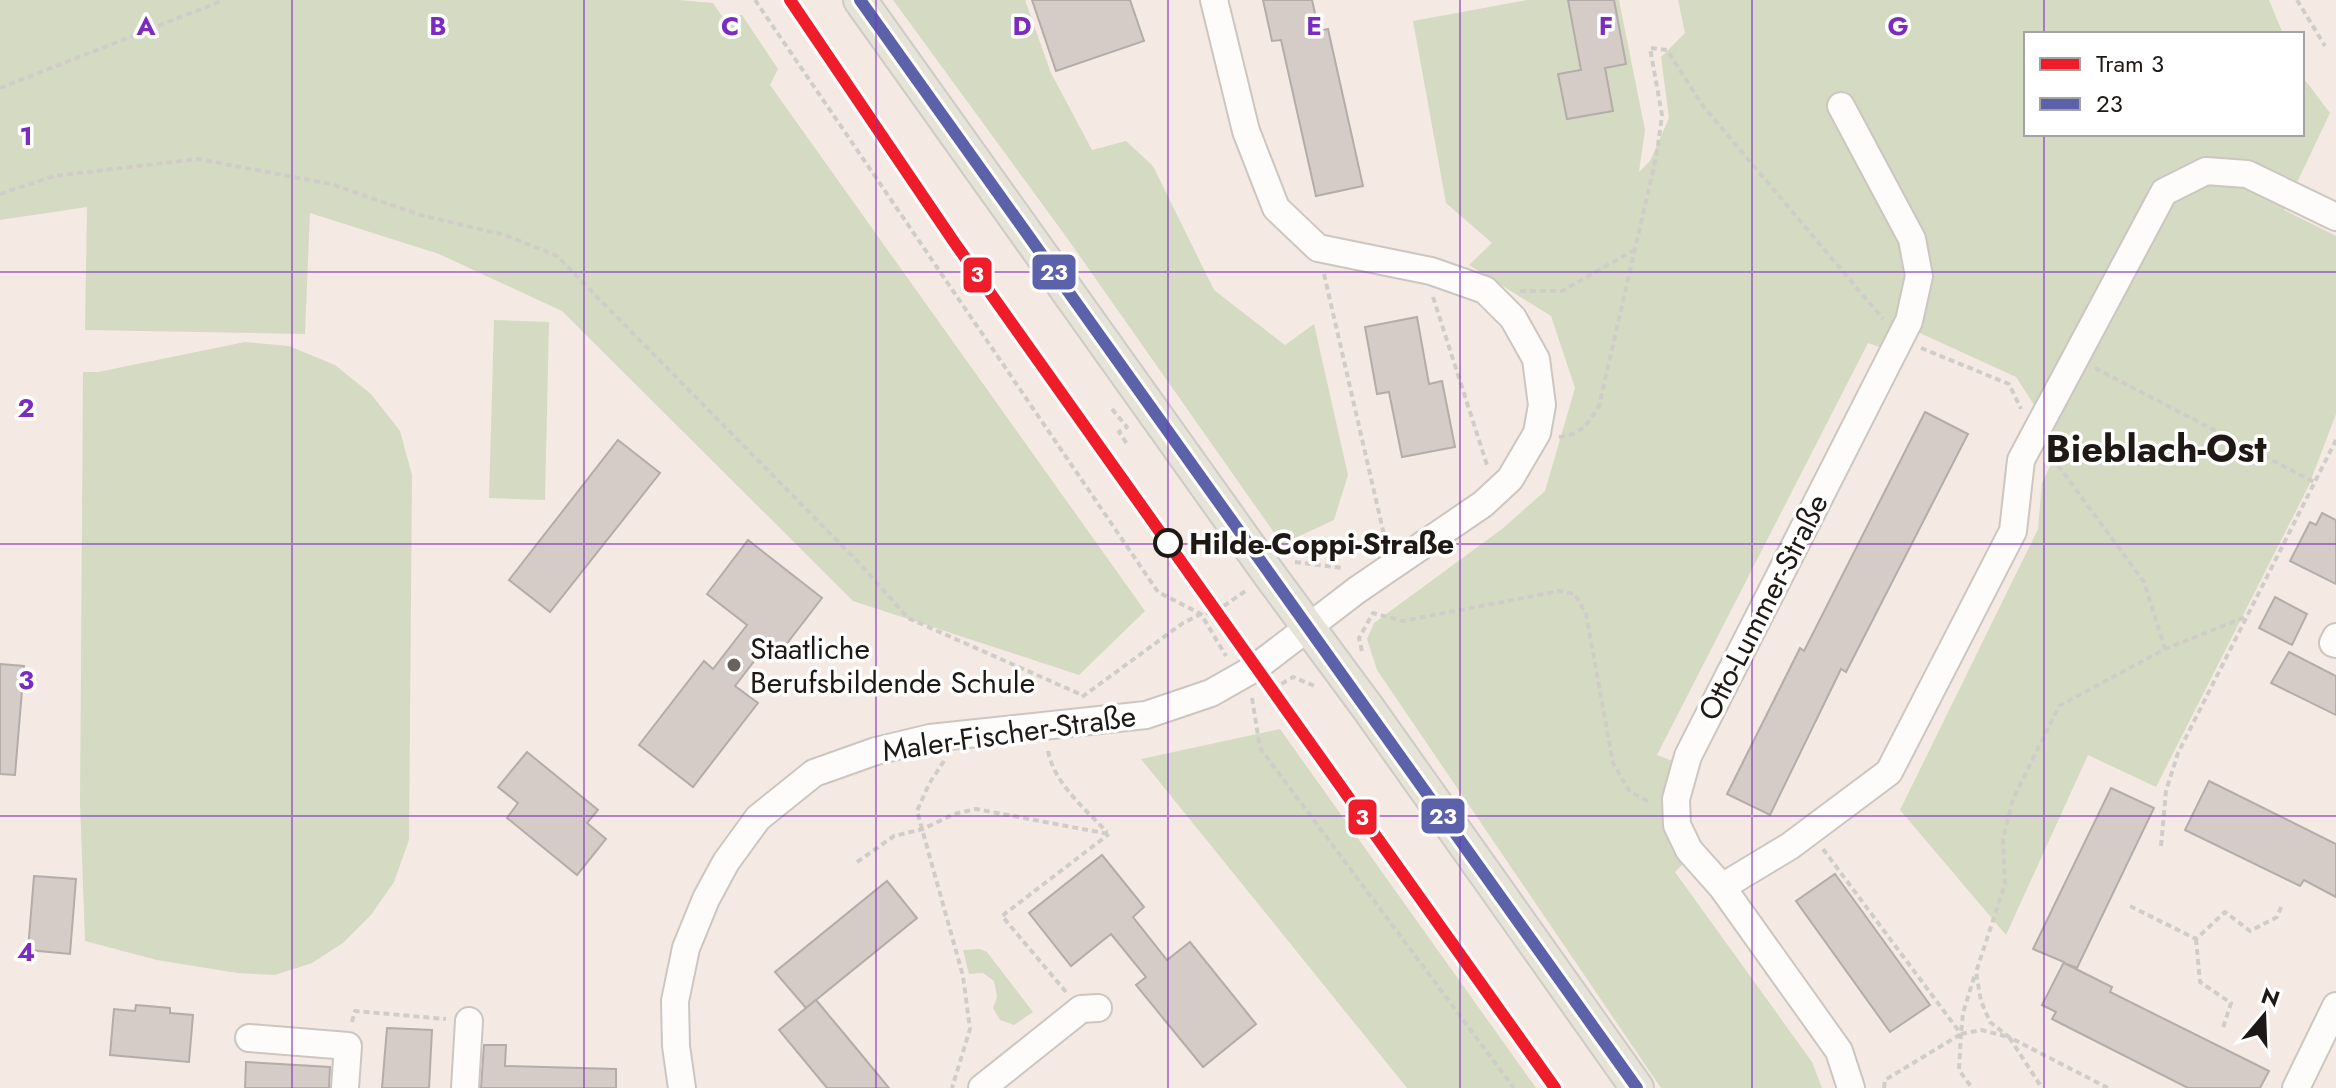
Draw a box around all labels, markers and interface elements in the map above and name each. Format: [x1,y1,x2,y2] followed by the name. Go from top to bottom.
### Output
[135,7,156,45] text: A
[429,7,447,45] text: B
[721,7,739,45] text: C
[1012,7,1032,45] text: D
[1306,7,1322,45] text: E
[1599,7,1613,45] text: F
[1887,7,1909,45] text: G
[2024,32,2304,136] legend
[2096,46,2164,81] text: Tram 3
[2096,86,2123,121] text: 23
[19,117,33,155] text: 1
[1031,253,1077,291] line badge: 23
[962,256,993,294] line badge: 3
[1040,256,1068,288] text: 23
[970,258,984,290] text: 3
[17,389,35,427] text: 2
[2045,421,2267,476] district label: Bieblach-Ost
[1687,486,1839,728] street label: Otto-Lummer-Straße
[1189,522,1454,565] place label: Hilde-Coppi-Straße
[1154,529,1182,557] marker: Hilde-Coppi-Straße
[750,627,1035,704] place label: Staatliche Berufsbildende Schule
[725,656,743,674] marker: Staatliche Berufsbildende Schule
[18,661,34,699] text: 3
[880,694,1138,772] street label: Maler-Fischer-Straße
[1420,797,1466,835] line badge: 23
[1347,798,1378,836] line badge: 3
[1429,800,1457,832] text: 23
[1355,801,1369,833] text: 3
[17,933,35,971] text: 4
[2224,976,2304,1056] north arrow
[2257,979,2284,1015] text: N

